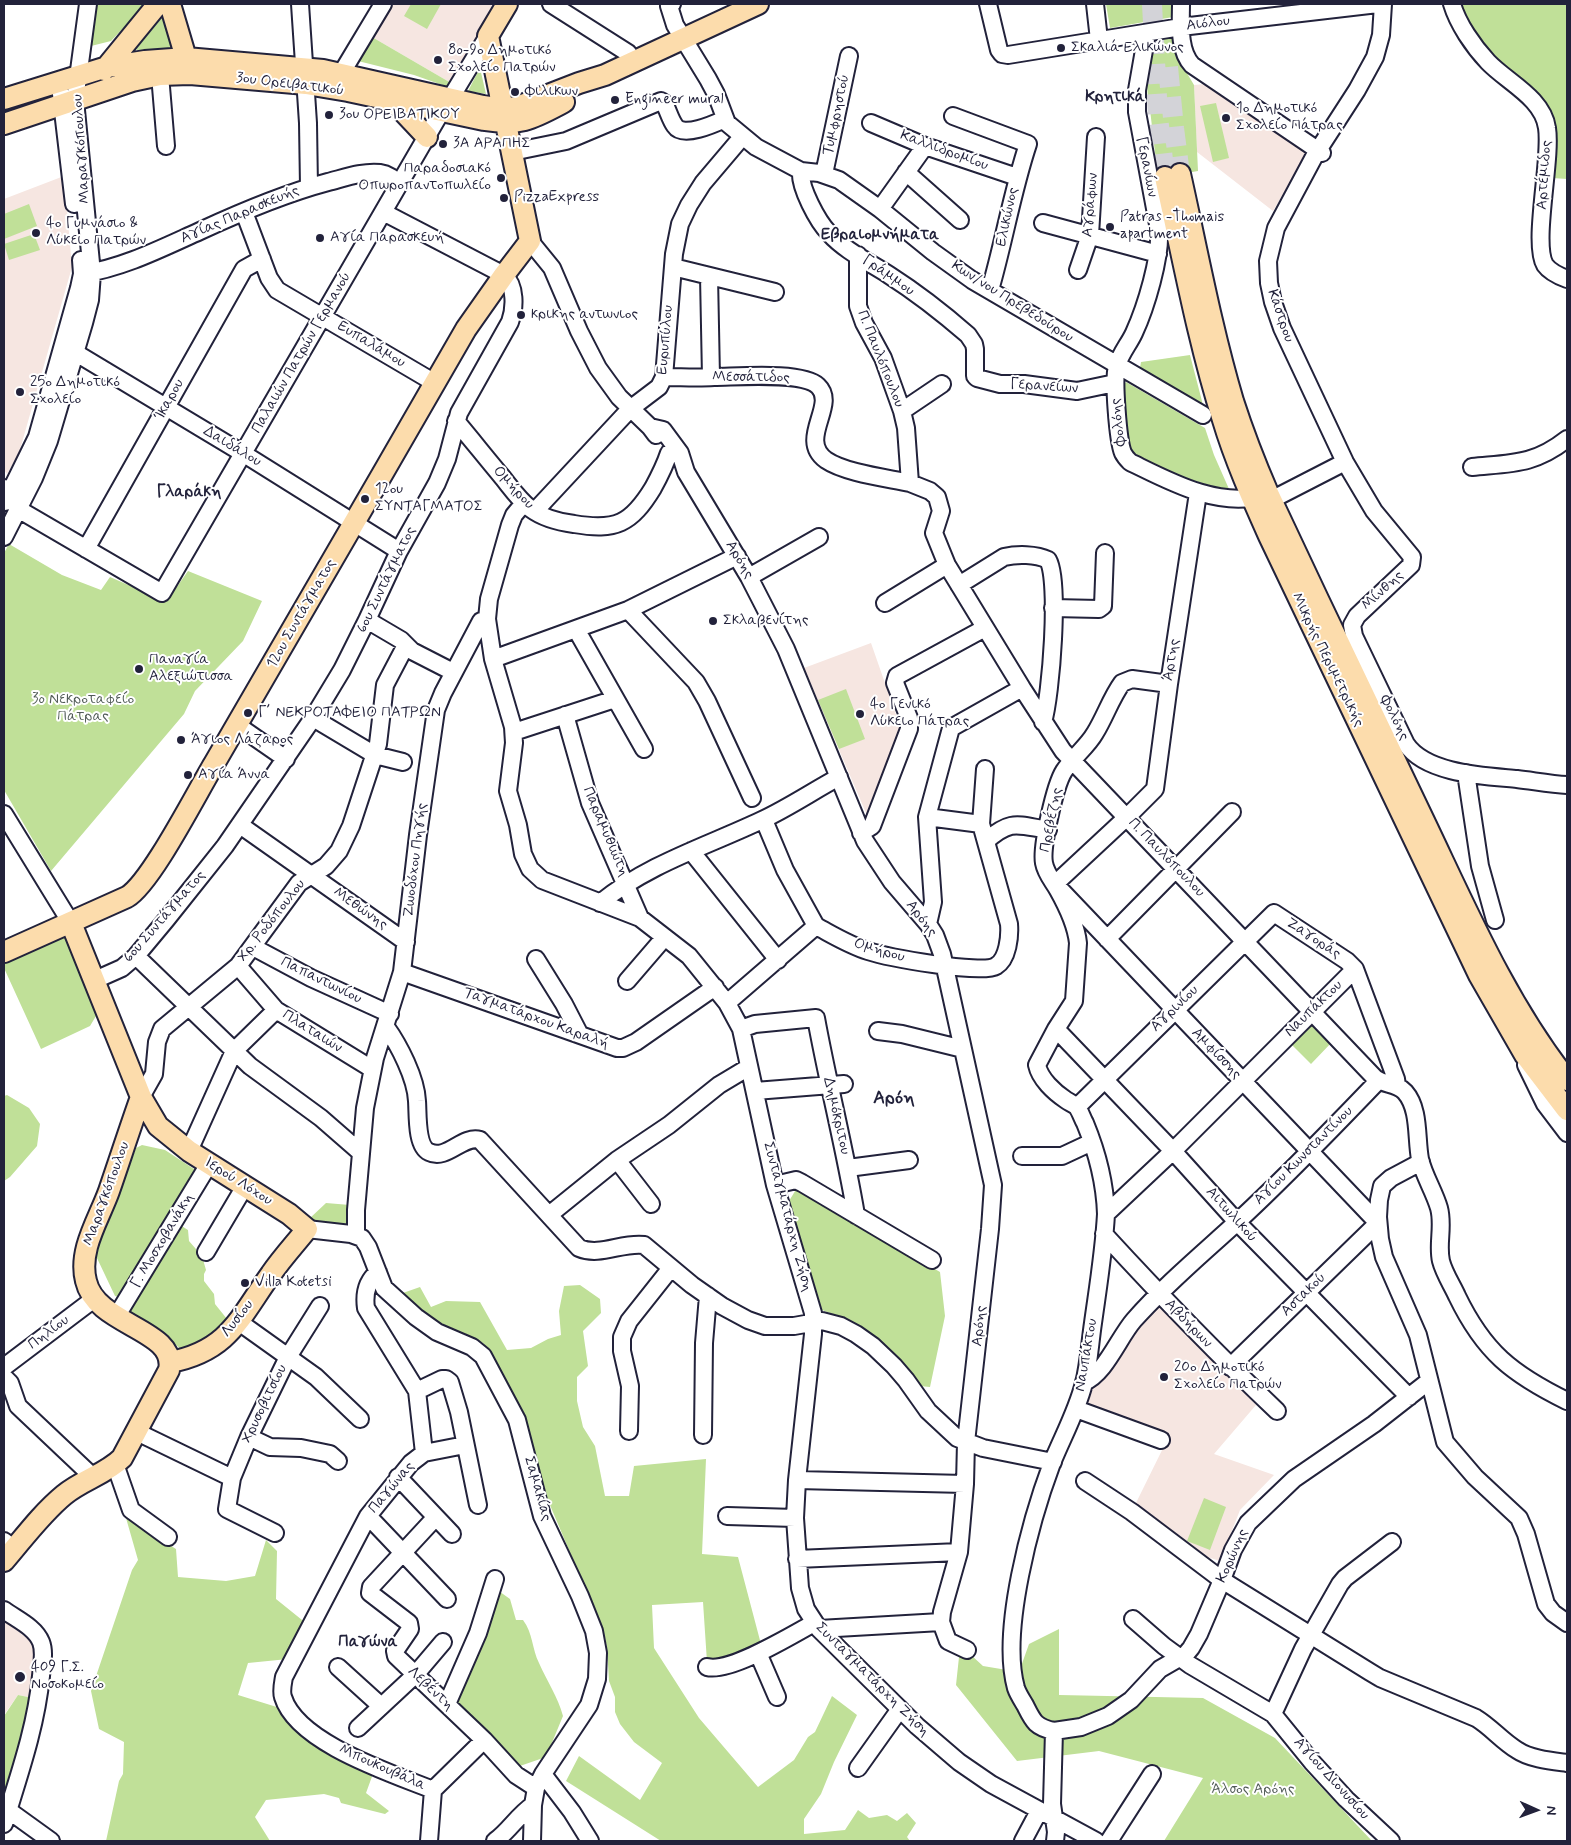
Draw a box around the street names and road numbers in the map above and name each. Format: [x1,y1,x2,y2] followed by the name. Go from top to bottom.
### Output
[1185,12,1231,36] street label: Αιόλου
[235,69,345,101] street label: 3ου Ορειβατικού
[820,73,854,157] street label: Τυμφρηστού
[69,94,95,204] street label: Μαραγκόπουλου
[898,127,990,175] street label: Καλλιδρομίου
[1131,135,1161,199] street label: Γερανίων
[1534,140,1556,210] street label: Αρτέμιδος
[1079,172,1103,238] street label: Αγράφων
[178,182,302,248] street label: Αγίας Παρασκευής
[993,186,1023,248] street label: Ελικώνος
[858,252,918,300] street label: Γράμμου
[948,257,1076,347] street label: Κων/νου Πρεβεδούρου
[248,269,356,437] street label: Παλαιών Πατρών Γερμανού
[1263,287,1297,345] street label: Κάστρου
[654,304,678,376] street label: Ευρυπύλου
[852,308,908,410] street label: Π. Παυλόπουλου
[334,318,408,372] street label: Ευπαλάμου
[712,368,790,388] street label: Μεσσάτιδος
[151,376,189,424] street label: Ίκαρου
[1009,376,1079,398] street label: Γερανείων
[1107,397,1131,447] street label: Φολόης
[200,423,264,471] street label: Δαιδάλου
[489,463,537,513] street label: Ομήρου
[353,524,421,636] street label: 6ου Συντάγματος
[721,538,757,582] street label: Αρόης
[263,556,341,672] street label: 12ου Συντάγματος
[1358,567,1408,615] street label: Μίνθης
[1287,590,1367,730] street label: Μικρής Περιμετρικής
[1160,638,1184,682] street label: Άρτης
[1375,692,1413,744] street label: Φολόης
[578,784,632,880] street label: Παραμυθιώτη
[1037,786,1067,854] street label: Πρεβέζης
[400,802,432,918] street label: Ζωοδόχου Πηγής
[1124,815,1208,901] street label: Π. Παυλόπουλου
[120,867,210,967] street label: 6ου Συντάγματος
[234,876,310,966] street label: Χρ. Ροδόπουλου
[329,884,391,934] street label: Μεθώνης
[901,897,941,941] street label: Αρόης
[1282,915,1344,963] street label: Ζαγοράς
[851,935,907,967] street label: Ομήρου
[277,954,365,1008] street label: Παπαντωνίου
[1281,977,1347,1041] street label: Ναυπάκτου
[1147,982,1203,1036] street label: Αγρινίου
[461,984,611,1054] street label: Ταγματάρχου Καραλή
[279,1007,345,1057] street label: Πλαταιών
[1187,1025,1245,1083] street label: Αμφίσσης
[818,1076,854,1156] street label: Δημόκριτου
[1251,1103,1357,1209] street label: Αγίου Κωνσταντίνου
[80,1139,134,1249] street label: Μαραγκόπουλου
[758,1140,816,1294] street label: Συνταγματάρχη Ζήση
[201,1154,275,1210] street label: Ιερού Λόχου
[1201,1184,1261,1246] street label: Αιτωλικού
[128,1190,198,1292] street label: Γ. Μοσχοβανάκη
[1278,1269,1330,1321] street label: Αστακού
[1160,1296,1216,1352] street label: Αβδήρων
[218,1297,258,1341] street label: Λυσίου
[969,1305,991,1347] street label: Αρόης
[25,1312,73,1354] street label: Πηλίου
[1072,1317,1102,1393] street label: Ναυπάκτου
[238,1362,292,1446] street label: Χρυσοβιτσίου
[519,1454,555,1524] street label: Σαμακίας
[365,1458,419,1518] street label: Παγώνας
[1213,1526,1253,1586] street label: Κορώνης
[811,1619,933,1741] street label: Συνταγματάρχη Ζήση
[403,1663,457,1715] street label: Λεβέντη
[1289,1734,1373,1824] street label: Αγίου Διονυσίου
[336,1741,428,1795] street label: Μπουκουβάλα

